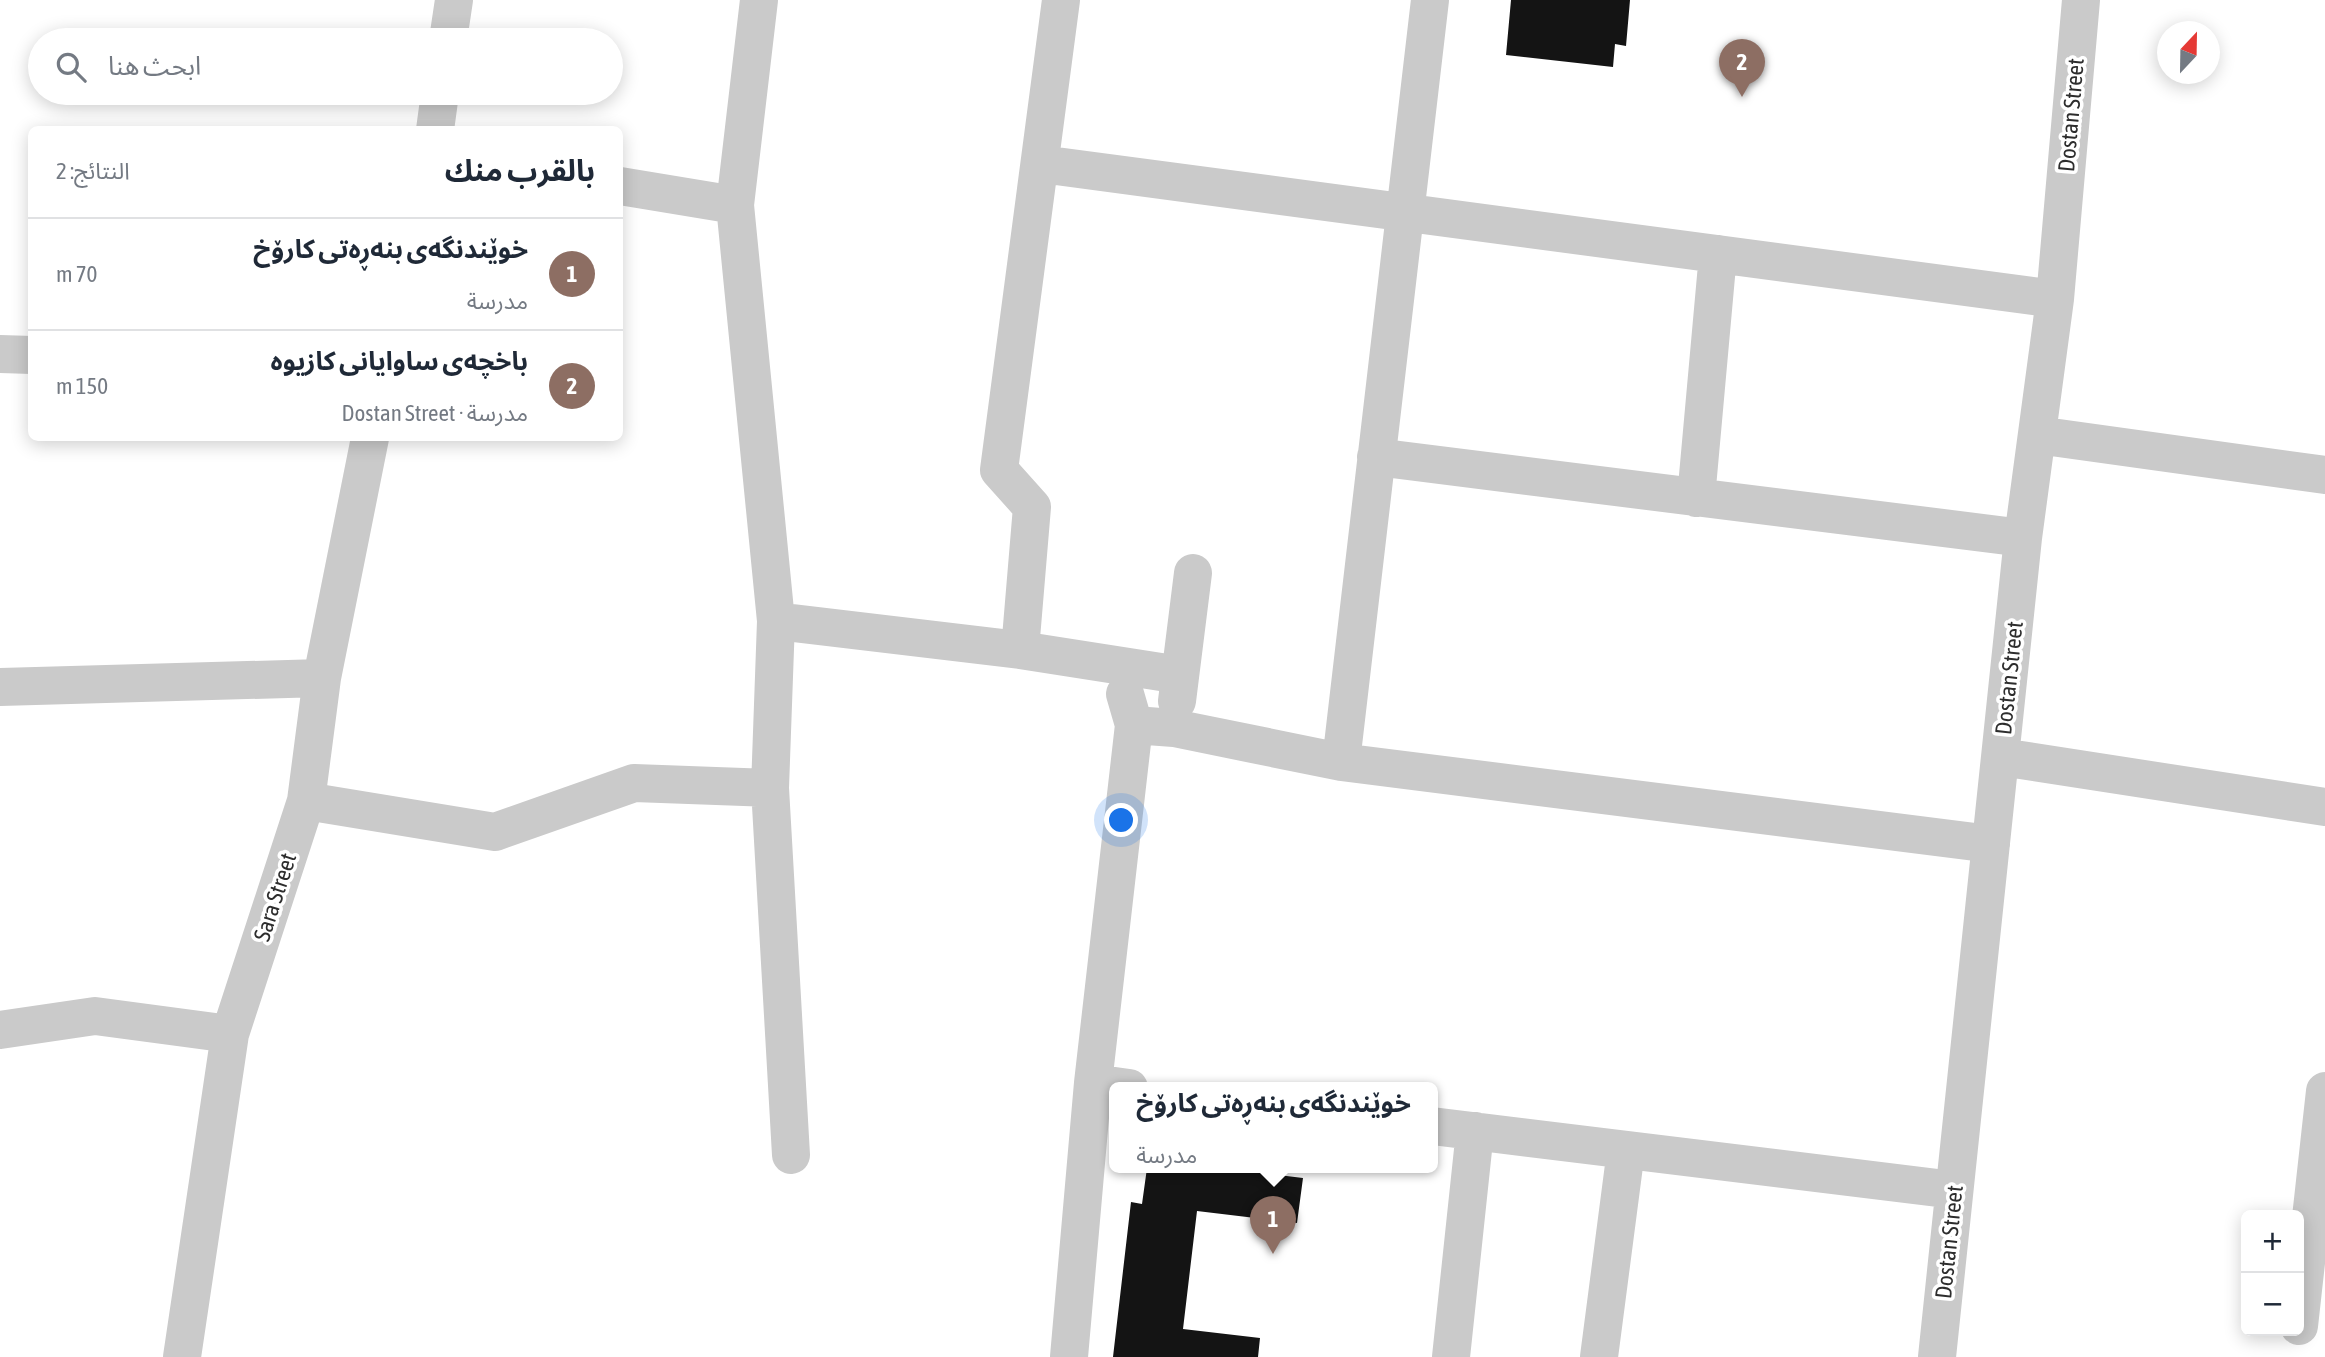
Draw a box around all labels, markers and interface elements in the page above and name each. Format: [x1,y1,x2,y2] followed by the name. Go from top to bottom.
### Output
[2157,21,2220,84] north arrow
[28,28,623,105] search box
[1719,39,1765,97] pin: 2
[52,48,90,86] icon: search
[108,51,201,81] text: ابحث هنا
[2053,57,2089,173] street label: Dostan Street
[445,153,595,187] text: بالقرب منك
[56,158,130,184] text: النتائج: 2
[253,234,528,264] text: خوێندنگەی بنەڕەتی کارۆخ
[56,261,97,287] text: 70 m
[567,261,577,287] text: 1
[467,288,528,314] text: مدرسة
[270,346,528,376] text: باخچەی ساوایانی کازیوە
[56,373,108,399] text: 150 m
[567,373,577,399] text: 2
[342,400,528,426] text: مدرسة · Dostan Street
[1990,620,2028,736] street label: Dostan Street
[1104,803,1138,837] your location
[249,850,301,944] street label: Sara Street
[1109,1082,1438,1173] popup
[1136,1088,1411,1118] text: خوێندنگەی بنەڕەتی کارۆخ
[1136,1142,1197,1168] text: مدرسة
[1930,1184,1968,1300] street label: Dostan Street
[1250,1196,1296,1254] pin: 1
[2241,1210,2304,1336] map controls
[2241,1210,2304,1273] button: +
[2241,1273,2304,1336] button: −

